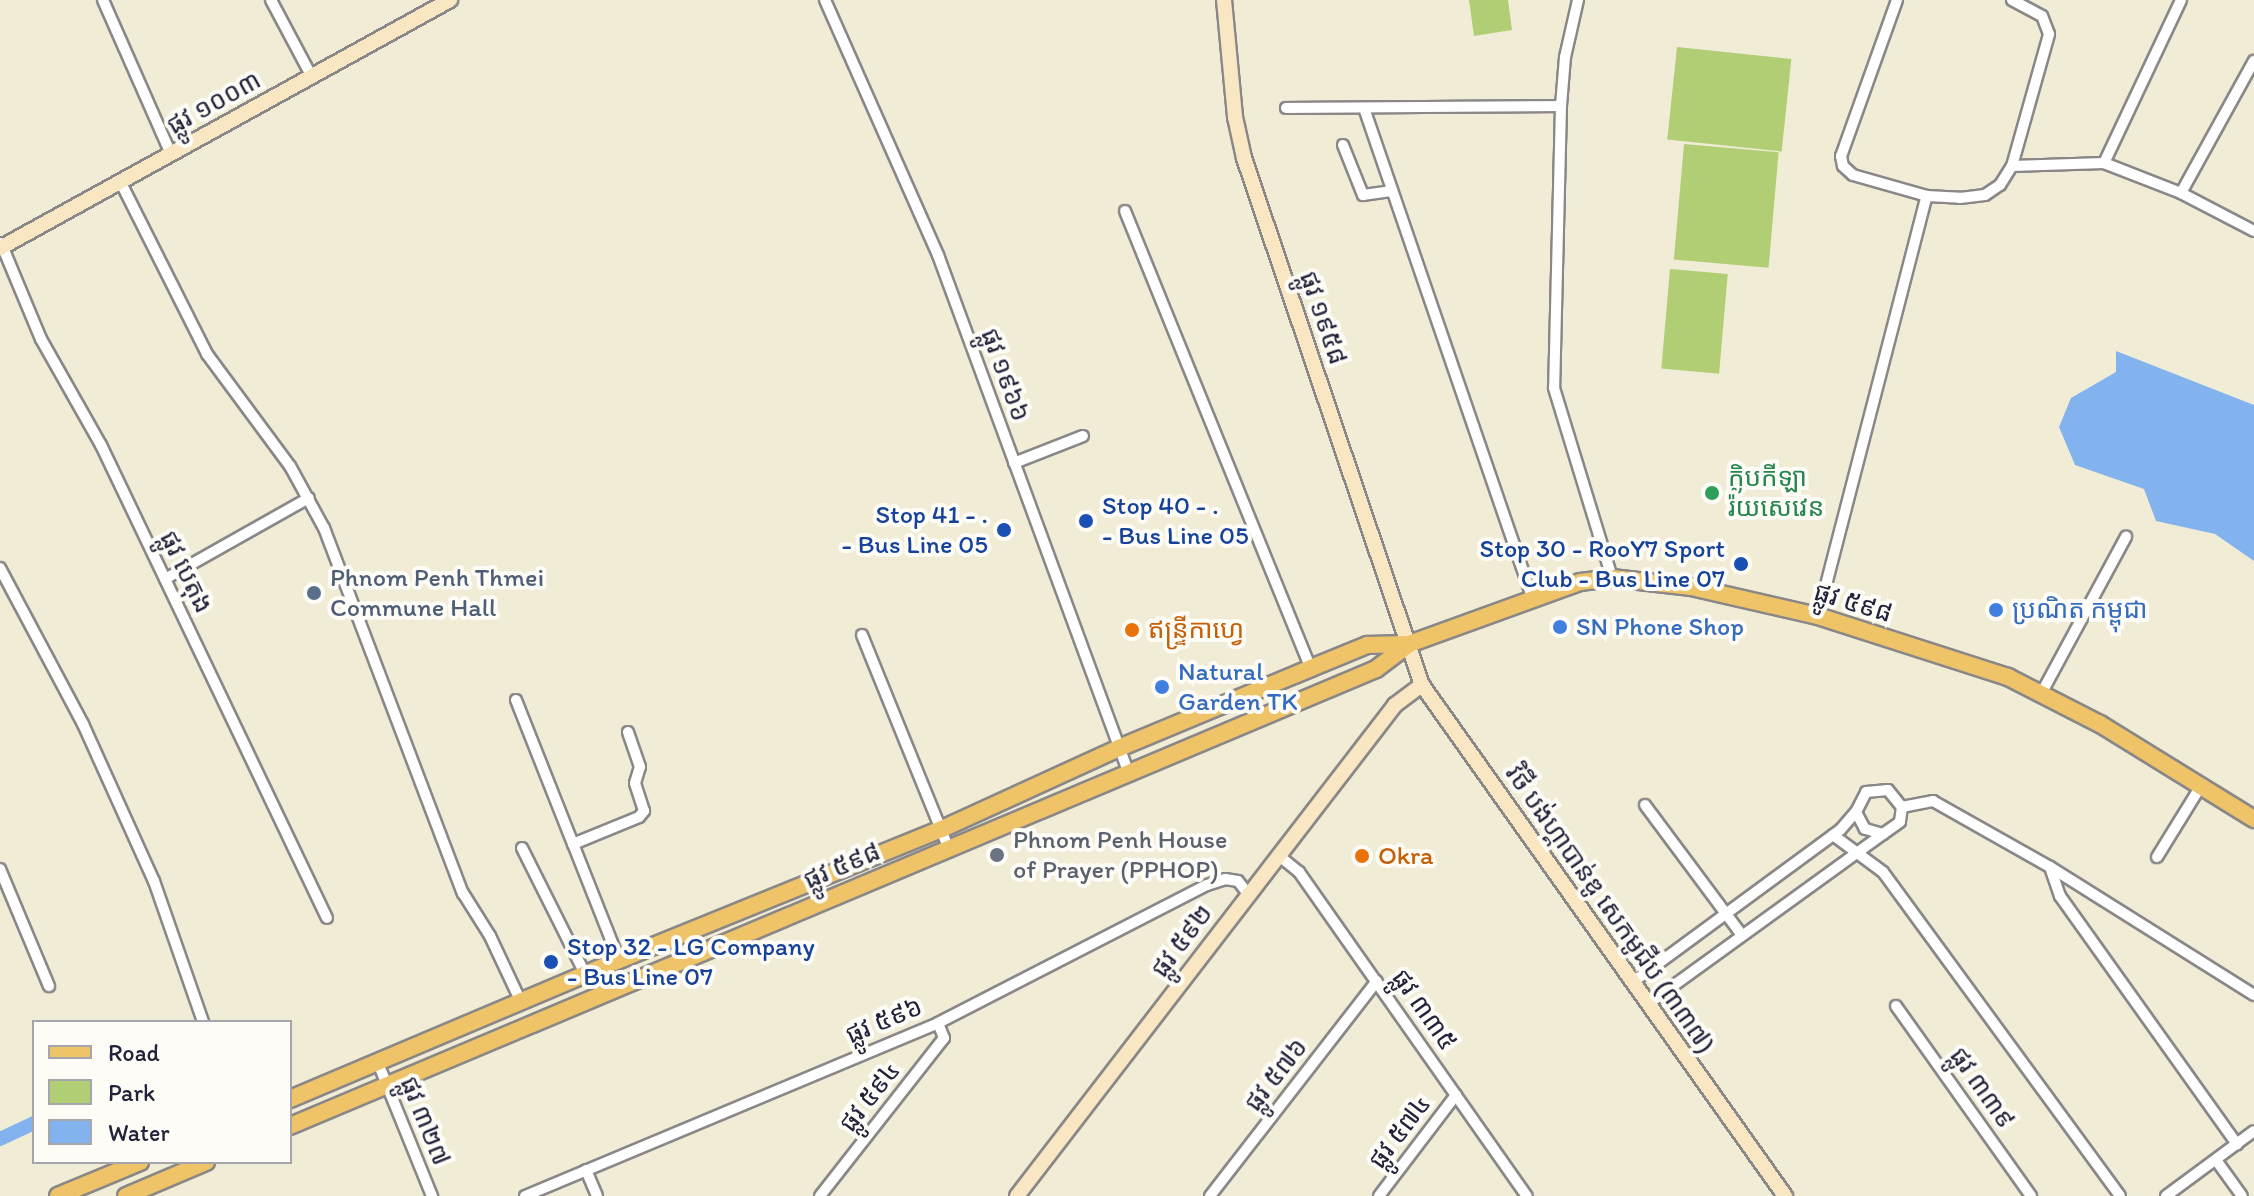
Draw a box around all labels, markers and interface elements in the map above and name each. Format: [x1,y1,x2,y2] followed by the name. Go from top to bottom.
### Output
[162,64,266,142] street label: ផ្លូវ ១០០៣
[1292,267,1354,369] street label: ផ្លូវ ១៩៥៨
[974,324,1036,426] street label: ផ្លូវ ១៩៦៦
[1728,462,1824,524] place label: ក្លិបកីឡា រ៉យសេវេន
[1703,484,1721,502] marker: ក្លិបកីឡា រ៉យសេវេន
[1102,490,1249,552] place label: Stop 40 - . - Bus Line 05
[841,499,988,560] place label: Stop 41 - . - Bus Line 05
[1077,512,1095,530] marker: Stop 40 - . - Bus Line 05
[995,521,1013,539] marker: Stop 41 - . - Bus Line 05
[153,526,219,618] street label: ផ្លូវ បេតុង
[1479,533,1725,594] place label: Stop 30 - RooY7 Sport Club - Bus Line 07
[1732,555,1750,573] marker: Stop 30 - RooY7 Sport Club - Bus Line 07
[330,562,543,624] place label: Phnom Penh Thmei Commune Hall
[1810,576,1896,630] street label: ផ្លូវ ៥៩៨
[305,584,323,602] marker: Phnom Penh Thmei Commune Hall
[2012,594,2148,626] place label: ប្រណិត កម្ពុជា
[1987,601,2005,619] marker: ប្រណិត កម្ពុជា
[1576,611,1743,643] place label: SN Phone Shop
[1148,614,1244,646] place label: ឥន្ទ្រីកាហ្វេ
[1551,618,1569,636] marker: SN Phone Shop
[1123,621,1141,639] marker: ឥន្ទ្រីកាហ្វេ
[1178,656,1298,718] place label: Natural Garden TK
[1153,678,1171,696] marker: Natural Garden TK
[1499,759,1721,1059] street label: វិថី បង់ហ្គាបាន់ឌូ សេកមូជីប (៣៣៧)
[1013,824,1227,886] place label: Phnom Penh House of Prayer (PPHOP)
[799,836,885,896] street label: ផ្លូវ ៥៩៨
[1378,840,1434,872] place label: Okra
[988,846,1006,864] marker: Phnom Penh House of Prayer (PPHOP)
[1353,847,1371,865] marker: Okra
[1144,898,1220,984] street label: ផ្លូវ ៥៩២
[567,931,815,992] place label: Stop 32 - LG Company - Bus Line 07
[542,953,560,971] marker: Stop 32 - LG Company - Bus Line 07
[1385,963,1463,1057] street label: ផ្លូវ ៣៣៥
[841,991,927,1051] street label: ផ្លូវ ៥៩៦
[32,1020,292,1164] legend
[1238,1032,1314,1118] street label: ផ្លូវ ៥៧៦
[108,1038,160,1067] text: Road
[1943,1041,2021,1135] street label: ផ្លូវ ៣៣៩
[833,1056,907,1138] street label: ផ្លូវ ៥៩៤
[393,1072,457,1170] street label: ផ្លូវ ៣២៧
[108,1078,155,1107] text: Park
[1362,1089,1438,1175] street label: ផ្លូវ ៥៧៤
[108,1118,170,1147] text: Water

